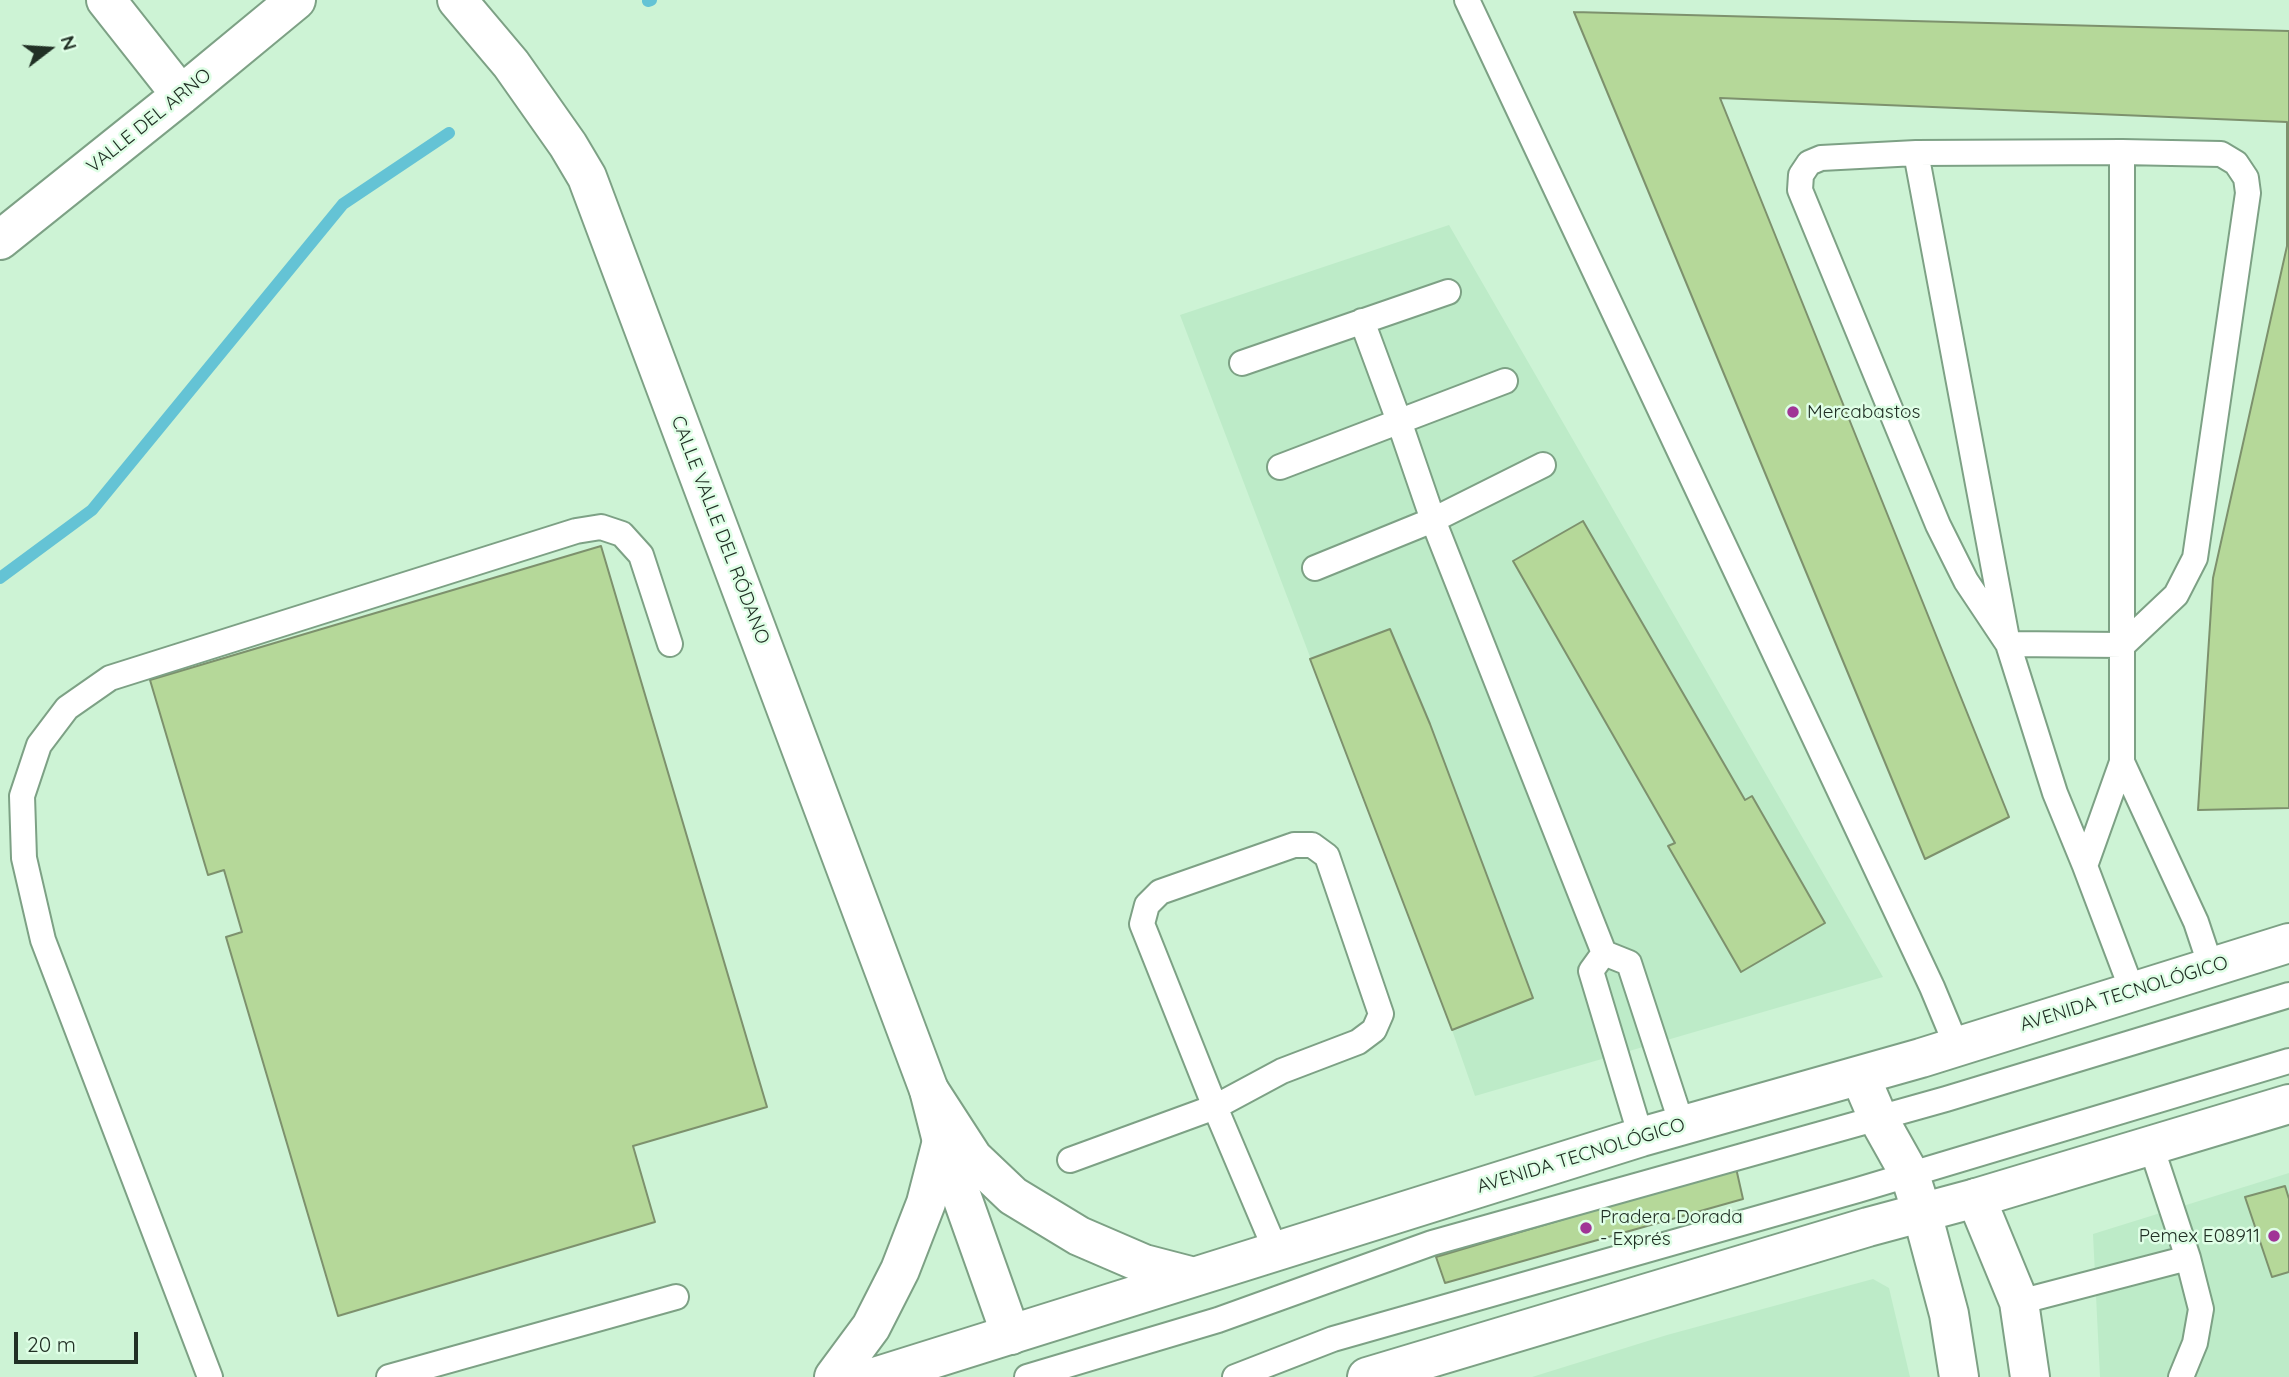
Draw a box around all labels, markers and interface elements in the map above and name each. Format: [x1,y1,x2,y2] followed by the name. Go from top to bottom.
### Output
[14,14,84,84] north arrow
[56,33,83,53] text: N
[82,64,216,178] street label: VALLE DEL ARNO
[1807,401,1920,423] place label: Mercabastos
[1785,404,1801,420] marker: Mercabastos
[666,413,774,647] street label: CALLE VALLE DEL RÓDANO
[2017,951,2231,1037] street label: AVENIDA TECNOLÓGICO
[1474,1113,1688,1199] street label: AVENIDA TECNOLÓGICO
[1600,1206,1743,1250] place label: Pradera Dorada - Exprés
[1578,1220,1594,1236] marker: Pradera Dorada - Exprés
[2139,1225,2260,1247] place label: Pemex E08911
[2266,1228,2282,1244] marker: Pemex E08911
[18,1318,142,1362] scale bar
[27,1331,76,1357] text: 20 m

